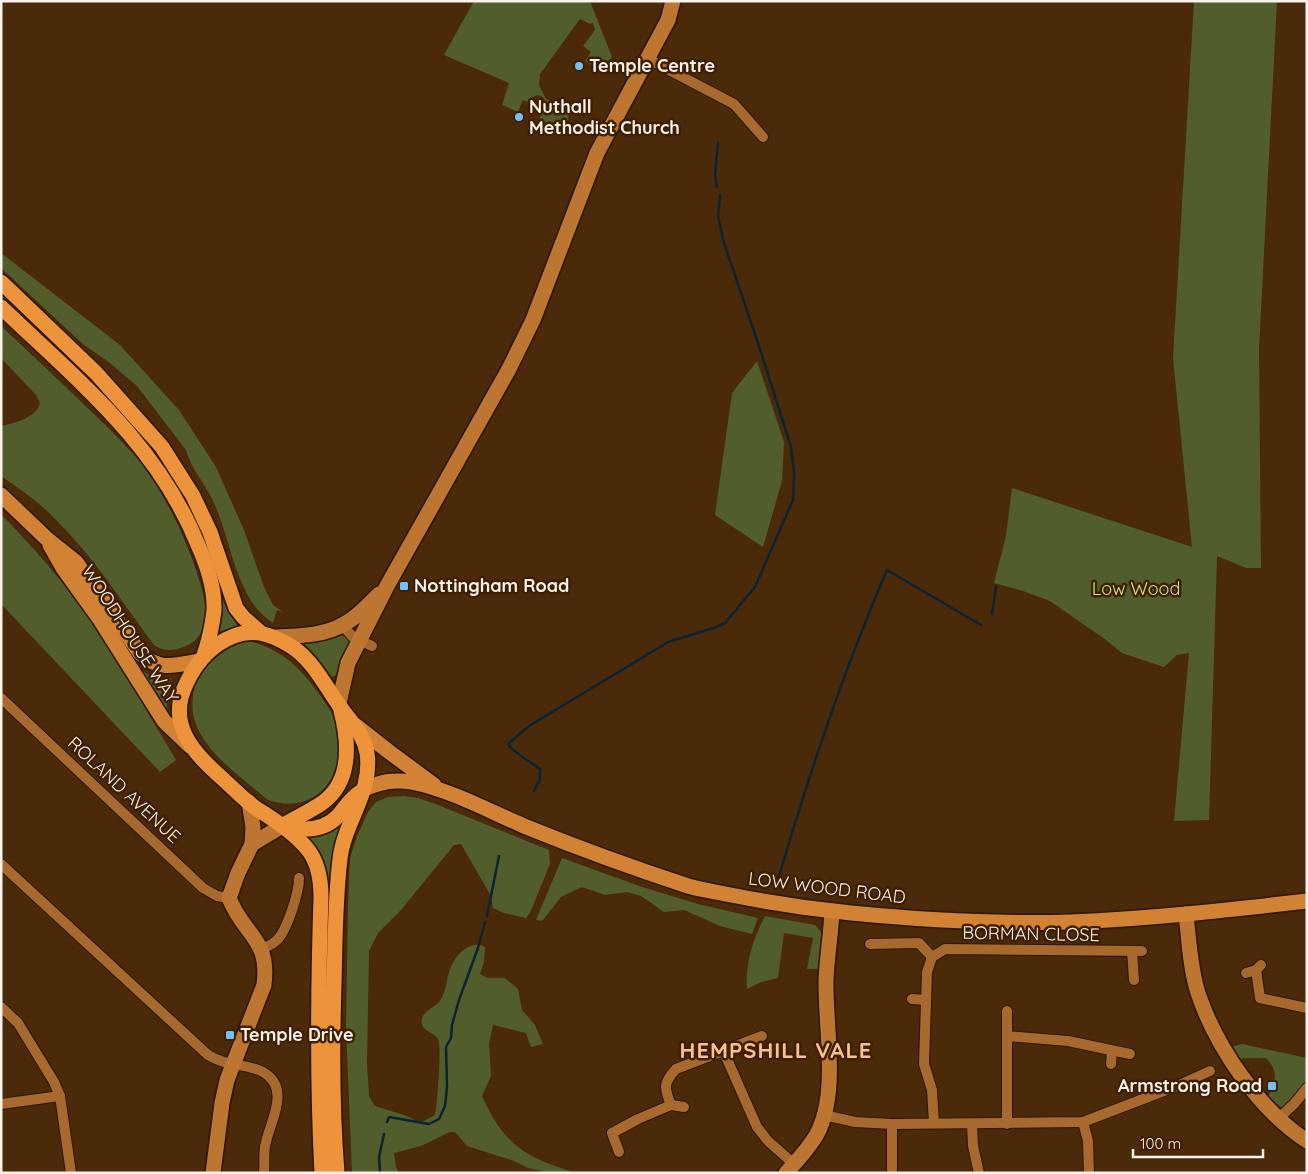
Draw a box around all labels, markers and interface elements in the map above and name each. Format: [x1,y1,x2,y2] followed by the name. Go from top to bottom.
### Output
[589,54,715,77] place label: Temple Centre
[573,60,585,72] marker: Temple Centre
[529,95,680,139] place label: Nuthall Methodist Church
[513,111,525,123] marker: Nuthall Methodist Church
[77,560,184,707] street label: WOODHOUSE WAY
[414,574,569,597] place label: Nottingham Road
[1092,577,1180,600] park label: Low Wood
[398,580,410,592] marker: Nottingham Road
[63,731,186,848] street label: ROLAND AVENUE
[747,866,907,909] street label: LOW WOOD ROAD
[962,921,1100,946] street label: BORMAN CLOSE
[240,1023,354,1046] place label: Temple Drive
[224,1029,236,1041] marker: Temple Drive
[680,1036,872,1064] district label: HEMPSHILL VALE
[1118,1074,1262,1097] place label: Armstrong Road
[1266,1080,1278,1092] marker: Armstrong Road
[1133,1126,1263,1158] scale bar
[1140,1134,1181,1153] text: 100 m

